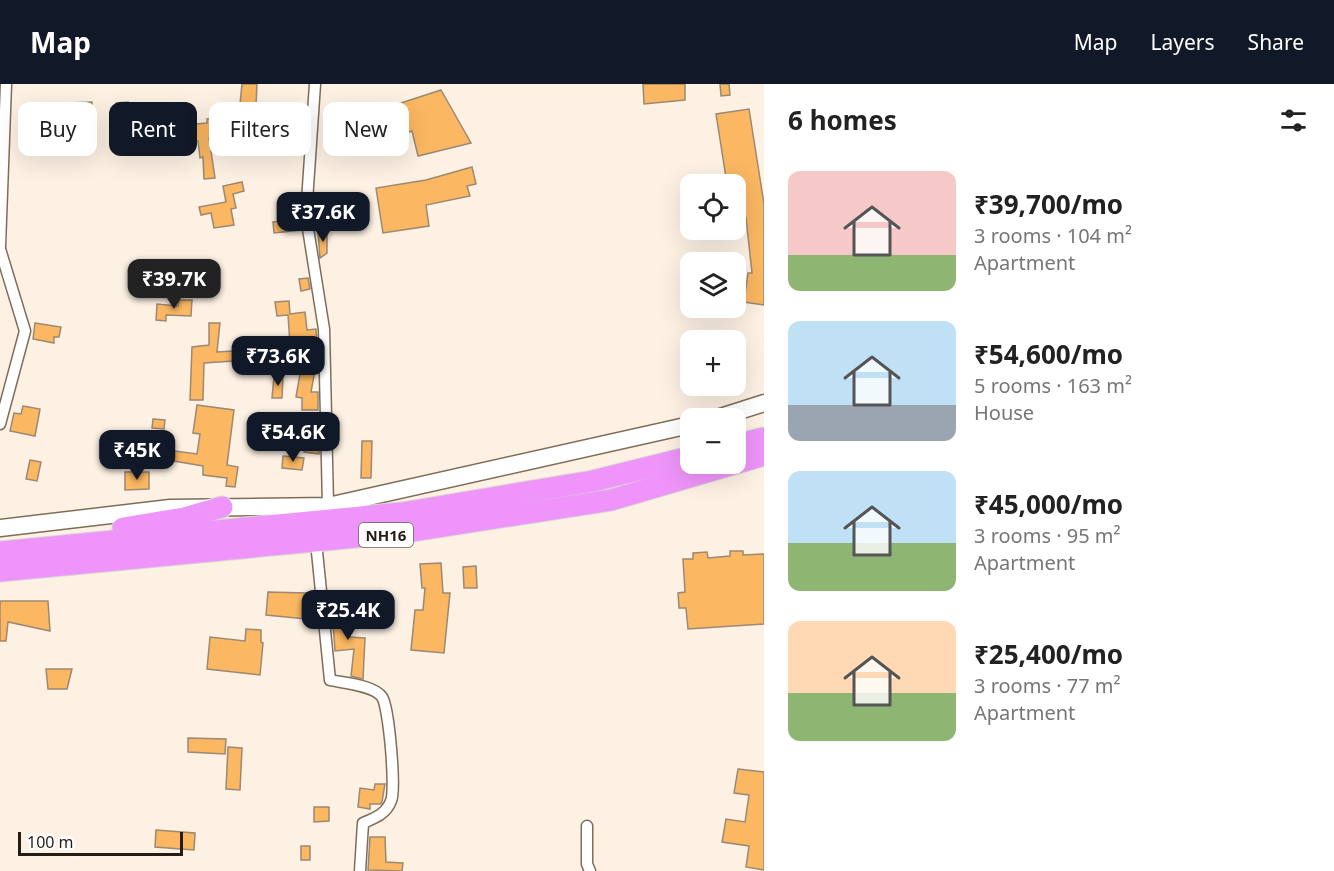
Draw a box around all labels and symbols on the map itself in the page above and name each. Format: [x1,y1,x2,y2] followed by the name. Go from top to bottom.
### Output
[274,192,372,243] pin: ₹37.6K
[125,259,223,310] pin: ₹39.7K
[229,336,327,387] pin: ₹73.6K
[244,412,342,463] pin: ₹54.6K
[101,430,173,481] pin: ₹45K
[359,523,413,547] road number: NH16
[299,590,397,641] pin: ₹25.4K
[18,829,183,856] scale bar

